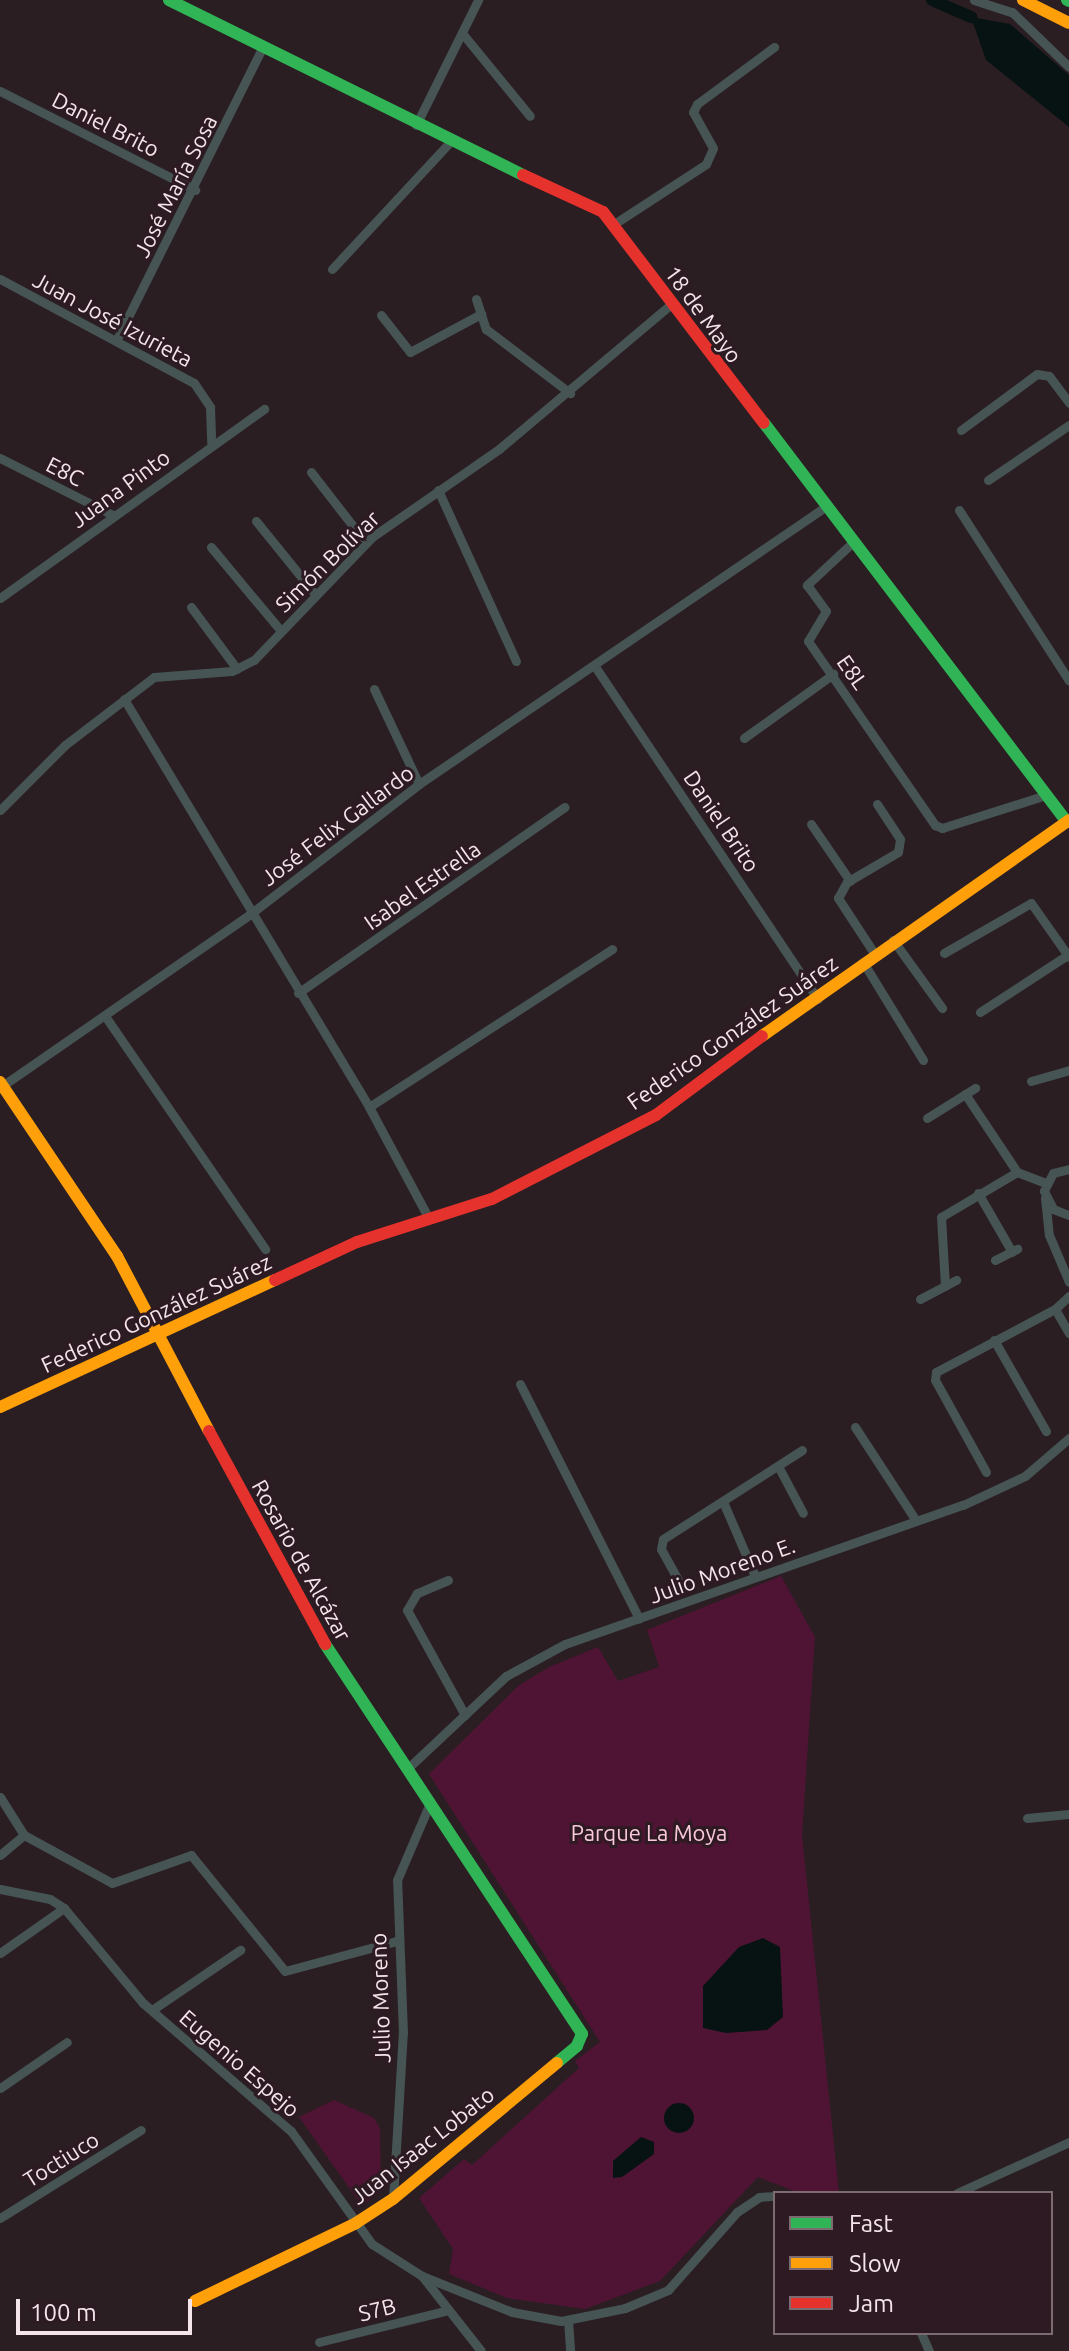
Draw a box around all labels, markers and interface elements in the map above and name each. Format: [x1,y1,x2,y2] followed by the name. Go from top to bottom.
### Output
[48,86,164,162] street label: Daniel Brito
[128,110,222,262] street label: José María Sosa
[660,260,748,368] street label: 18 de Mayo
[29,266,197,372] street label: Juan José Izurieta
[65,443,175,533] street label: Juana Pinto
[42,451,88,491] street label: E8C
[269,505,385,617] street label: Simón Bolívar
[832,650,874,694] street label: E8L
[255,759,419,891] street label: José Felix Gallardo
[678,765,766,877] street label: Daniel Brito
[359,835,485,935] street label: Isabel Estrella
[622,949,842,1115] street label: Federico González Suárez
[37,1248,275,1378] street label: Federico González Suárez
[247,1475,357,1645] street label: Rosario de Alcázar
[645,1531,799,1609] street label: Julio Moreno E.
[571,1820,727,1846] park label: Parque La Moya
[365,1932,395,2064] street label: Julio Moreno
[175,2004,305,2122] street label: Eugenio Espejo
[345,2081,499,2209] street label: Juan Isaac Lobato
[18,2126,104,2192] street label: Toctiuco
[773,2191,1053,2335] legend
[849,2210,893,2237] text: Fast
[849,2250,901,2277] text: Slow
[20,2283,196,2333] scale bar
[849,2290,894,2317] text: Jam
[355,2292,399,2326] street label: S7B
[30,2299,97,2326] text: 100 m

